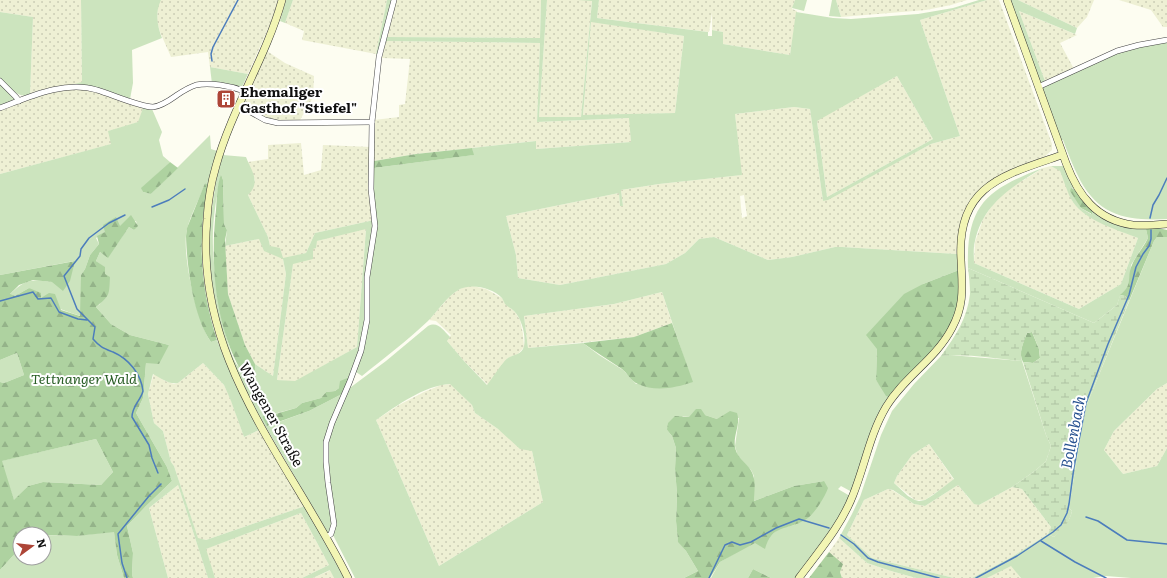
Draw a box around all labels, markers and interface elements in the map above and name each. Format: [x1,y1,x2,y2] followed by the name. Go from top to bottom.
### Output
[240,81,357,117] place label: Ehemaliger Gasthof "Stiefel"
[215,88,237,110] building icon: Ehemaliger Gasthof "Stiefel"
[235,358,309,470] street label: Wangener Straße
[31,368,137,388] park label: Tettnanger Wald
[1054,393,1090,470] water label: Bollenbach
[12,526,52,566] north arrow
[34,537,52,550] text: N

